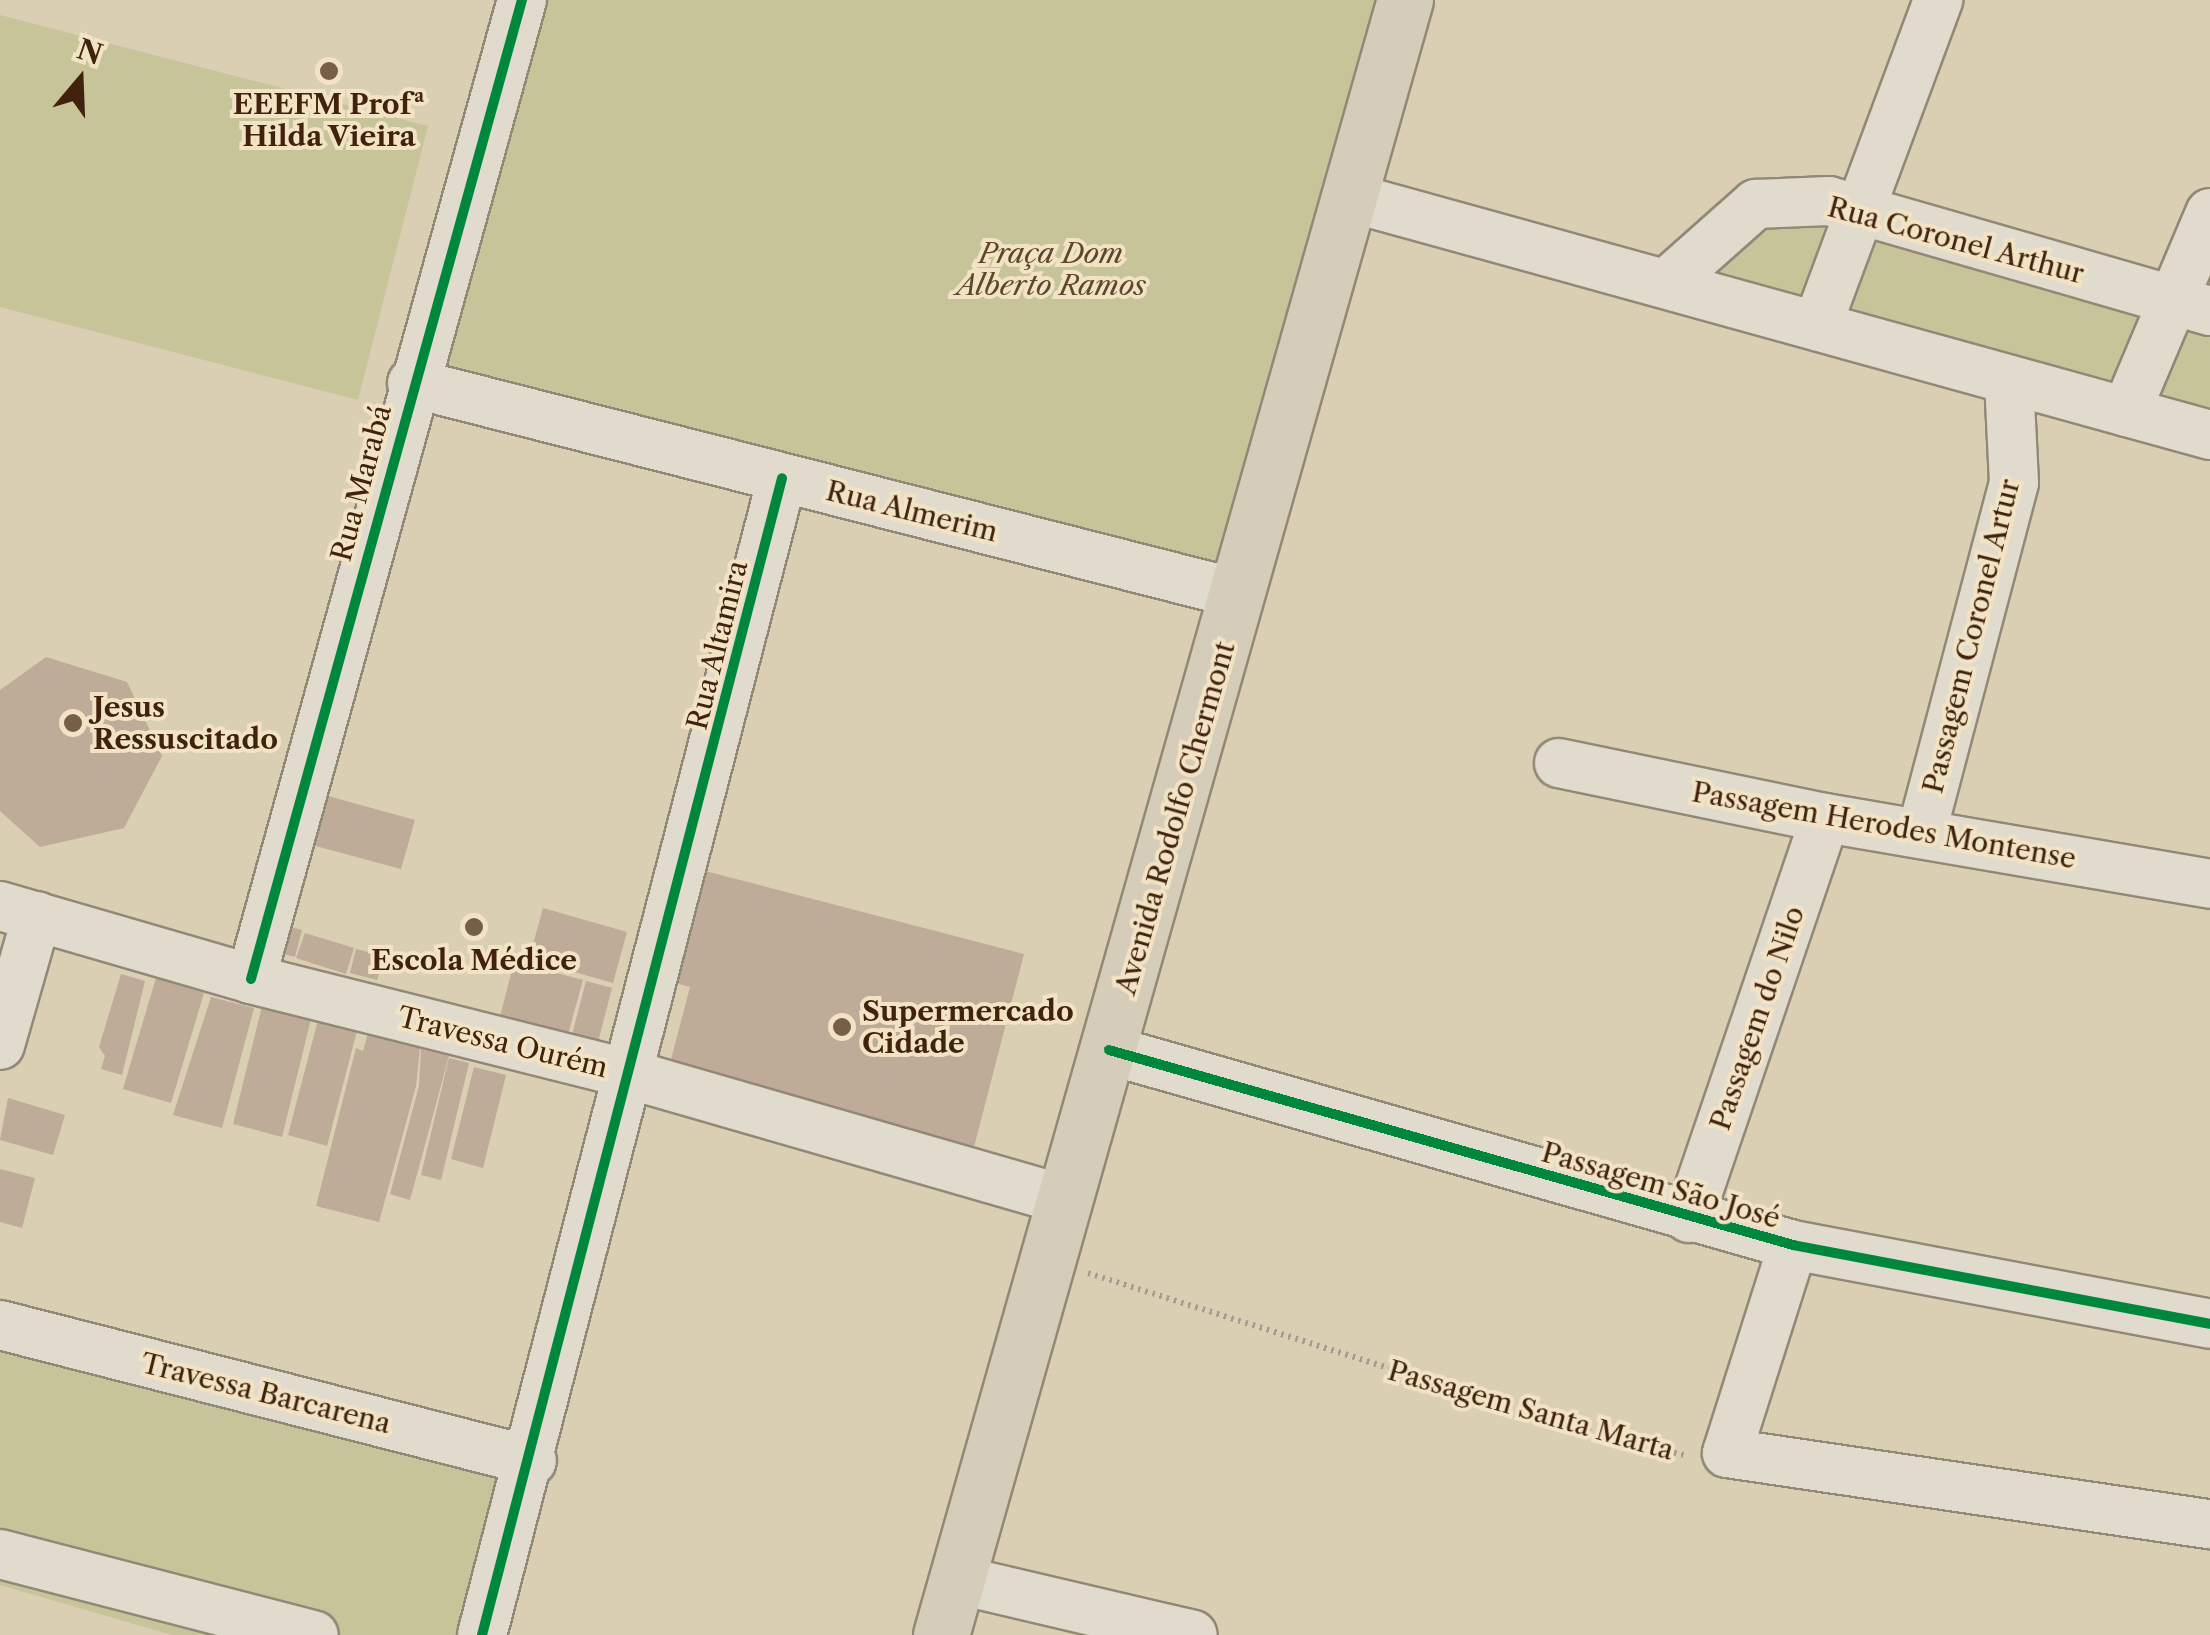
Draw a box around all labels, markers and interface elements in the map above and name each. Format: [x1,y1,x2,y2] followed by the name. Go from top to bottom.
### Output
[30,30,130,130] north arrow
[73,32,107,72] text: N
[318,60,340,82] marker: EEEFM Profª Hilda Vieira
[233,87,425,153] place label: EEEFM Profª Hilda Vieira
[1824,189,2088,291] street label: Rua Coronel Arthur
[956,236,1146,302] park label: Praça Dom Alberto Ramos
[324,401,398,565] street label: Rua Marabá
[822,473,1002,549] street label: Rua Almerim
[1916,475,2026,797] street label: Passagem Coronel Artur
[680,556,754,734] street label: Rua Altamira
[1108,638,1242,998] street label: Avenida Rodolfo Chermont
[93,690,278,756] place label: Jesus Ressuscitado
[62,712,84,734] marker: Jesus Ressuscitado
[1689,775,2079,875] street label: Passagem Herodes Montense
[1703,902,1811,1134] street label: Passagem do Nilo
[463,916,485,938] marker: Escola Médice
[371,943,577,977] place label: Escola Médice
[862,994,1074,1060] place label: Supermercado Cidade
[394,1000,612,1084] street label: Travessa Ourém
[831,1016,853,1038] marker: Supermercado Cidade
[1538,1135,1784,1235] street label: Passagem São José
[138,1346,394,1440] street label: Travessa Barcarena
[1384,1353,1678,1467] street label: Passagem Santa Marta

